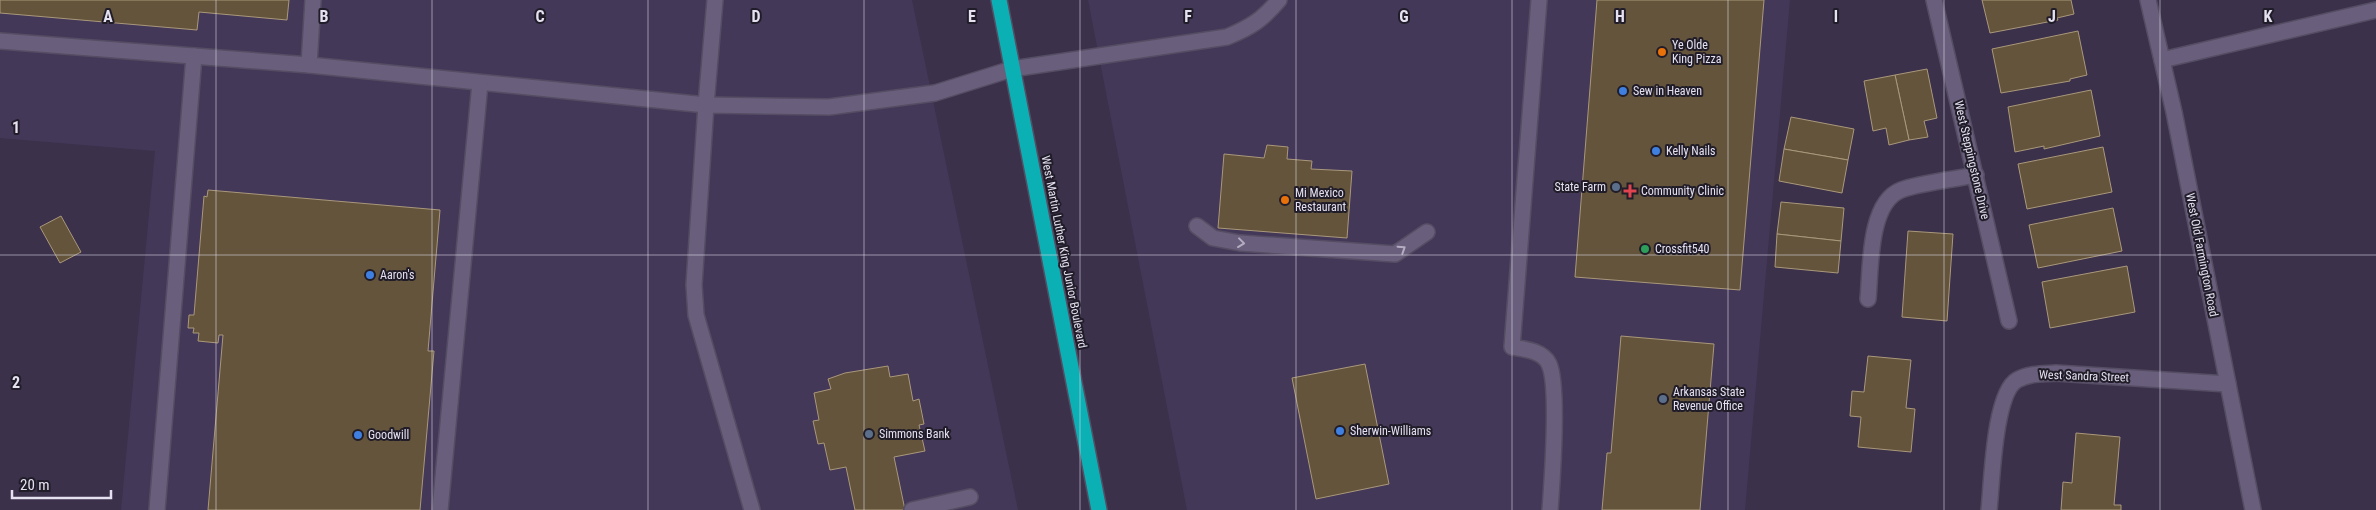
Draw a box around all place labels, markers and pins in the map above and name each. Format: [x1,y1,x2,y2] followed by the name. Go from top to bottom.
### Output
[1672,38,1722,66] place label: Ye Olde King Pizza
[1656,46,1668,58] marker: Ye Olde King Pizza
[1633,84,1702,98] place label: Sew in Heaven
[1617,85,1629,97] marker: Sew in Heaven
[1666,144,1715,158] place label: Kelly Nails
[1650,145,1662,157] marker: Kelly Nails
[1555,180,1606,194] place label: State Farm
[1610,181,1622,193] marker: State Farm
[1623,184,1637,198] marker: Community Clinic
[1641,184,1724,198] place label: Community Clinic
[1295,186,1347,214] place label: Mi Mexico Restaurant
[1279,194,1291,206] marker: Mi Mexico Restaurant
[1655,242,1710,256] place label: Crossfit540
[1639,243,1651,255] marker: Crossfit540
[380,268,415,282] place label: Aaron's
[364,269,376,281] marker: Aaron's
[1673,385,1745,413] place label: Arkansas State Revenue Office
[1657,393,1669,405] marker: Arkansas State Revenue Office
[1350,424,1431,438] place label: Sherwin-Williams
[1334,425,1346,437] marker: Sherwin-Williams
[879,427,950,441] place label: Simmons Bank
[368,428,409,442] place label: Goodwill
[863,428,875,440] marker: Simmons Bank
[352,429,364,441] marker: Goodwill

